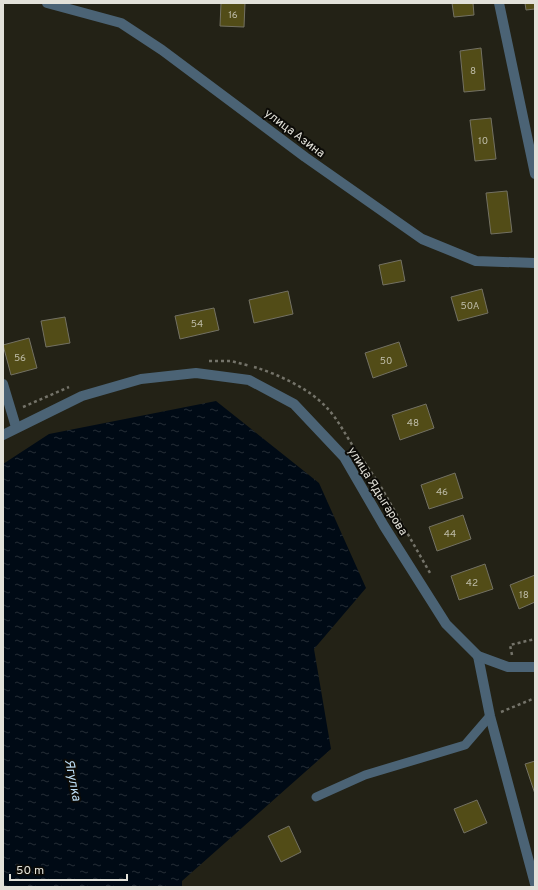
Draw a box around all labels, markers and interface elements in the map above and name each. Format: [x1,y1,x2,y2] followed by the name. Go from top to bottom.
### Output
[228,9,238,22] house number: 16
[470,65,476,78] house number: 8
[261,106,328,162] street label: улица Азина
[478,135,488,148] house number: 10
[460,300,480,313] house number: 50А
[191,318,203,331] house number: 54
[14,352,26,365] house number: 56
[380,355,392,368] house number: 50
[407,417,419,430] house number: 48
[343,444,411,539] street label: улица Ядыгарова
[436,486,448,499] house number: 46
[444,528,456,541] house number: 44
[466,577,478,590] house number: 42
[519,589,529,602] house number: 18
[60,758,84,803] water label: Ягулка
[10,856,127,882] scale bar
[16,863,44,879] text: 50 m

